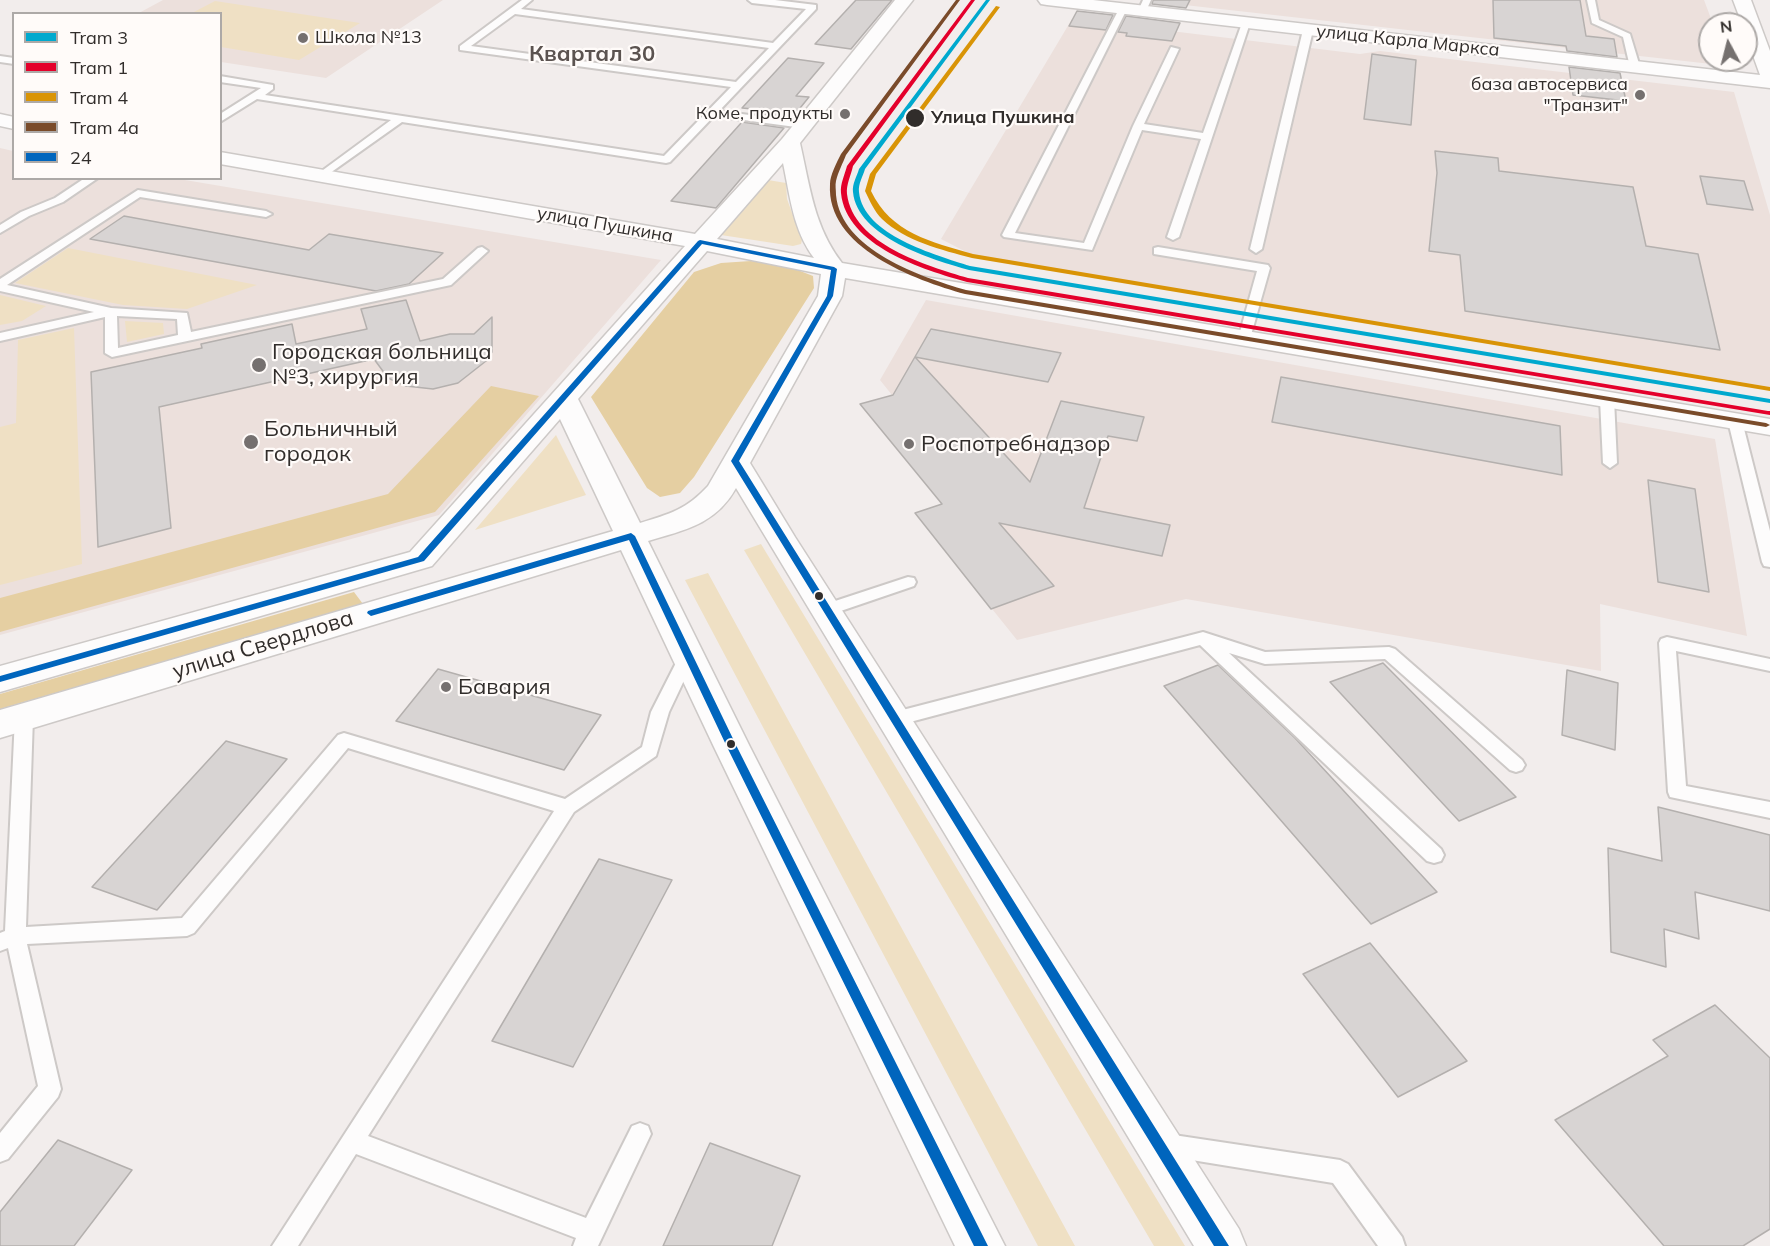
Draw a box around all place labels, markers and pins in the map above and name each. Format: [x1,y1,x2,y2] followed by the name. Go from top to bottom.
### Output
[315,27,422,49] place label: Школа №13
[296,31,310,45] marker: Школа №13
[1471,74,1628,116] place label: база автосервиса "Транзит"
[1633,88,1647,102] marker: база автосервиса "Транзит"
[696,103,833,125] place label: Коме, продукты
[838,107,852,121] marker: Коме, продукты
[904,107,926,129] marker: Улица Пушкина
[931,107,1075,129] place label: Улица Пушкина
[272,339,492,390] place label: Городская больница №3, хирургия
[250,356,268,374] marker: Городская больница №3, хирургия
[264,416,398,468] place label: Больничный городок
[921,431,1110,457] place label: Роспотребнадзор
[242,433,260,451] marker: Больничный городок
[902,437,916,451] marker: Роспотребнадзор
[813,590,825,602] unlabelled marker
[458,674,551,700] place label: Бавария
[439,680,453,694] marker: Бавария
[725,738,737,750] unlabelled marker

